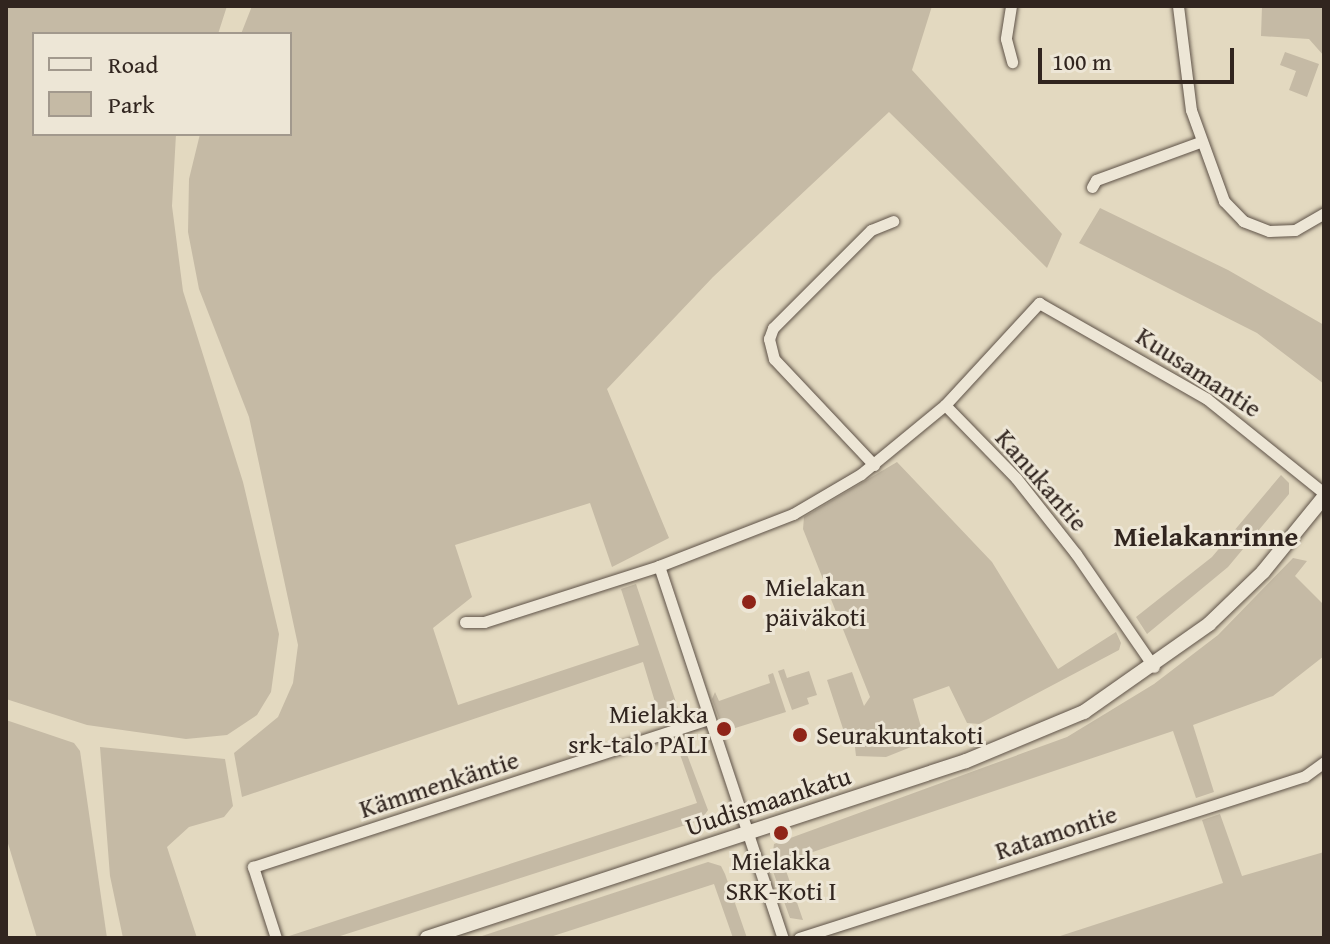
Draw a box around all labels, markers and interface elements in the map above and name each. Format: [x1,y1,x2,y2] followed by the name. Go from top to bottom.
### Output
[32,32,292,136] legend
[1042,32,1238,82] scale bar
[1052,44,1112,79] text: 100 m
[108,47,158,82] text: Road
[108,87,154,122] text: Park
[1131,320,1267,424] street label: Kuusamantie
[989,423,1095,537] street label: Kanukantie
[1114,519,1298,553] district label: Mielakanrinne
[765,571,866,632] place label: Mielakan päiväkoti
[740,593,758,611] marker: Mielakan päiväkoti
[568,698,708,760] place label: Mielakka srk-talo PALI
[816,719,983,751] place label: Seurakuntakoti
[715,720,733,738] marker: Mielakka srk-talo PALI
[791,726,809,744] marker: Seurakuntakoti
[355,744,523,824] street label: Kämmenkäntie
[681,760,855,842] street label: Uudismaankatu
[991,798,1121,866] street label: Ratamontie
[772,824,790,842] marker: Mielakka SRK-Koti I
[726,845,836,906] place label: Mielakka SRK-Koti I

